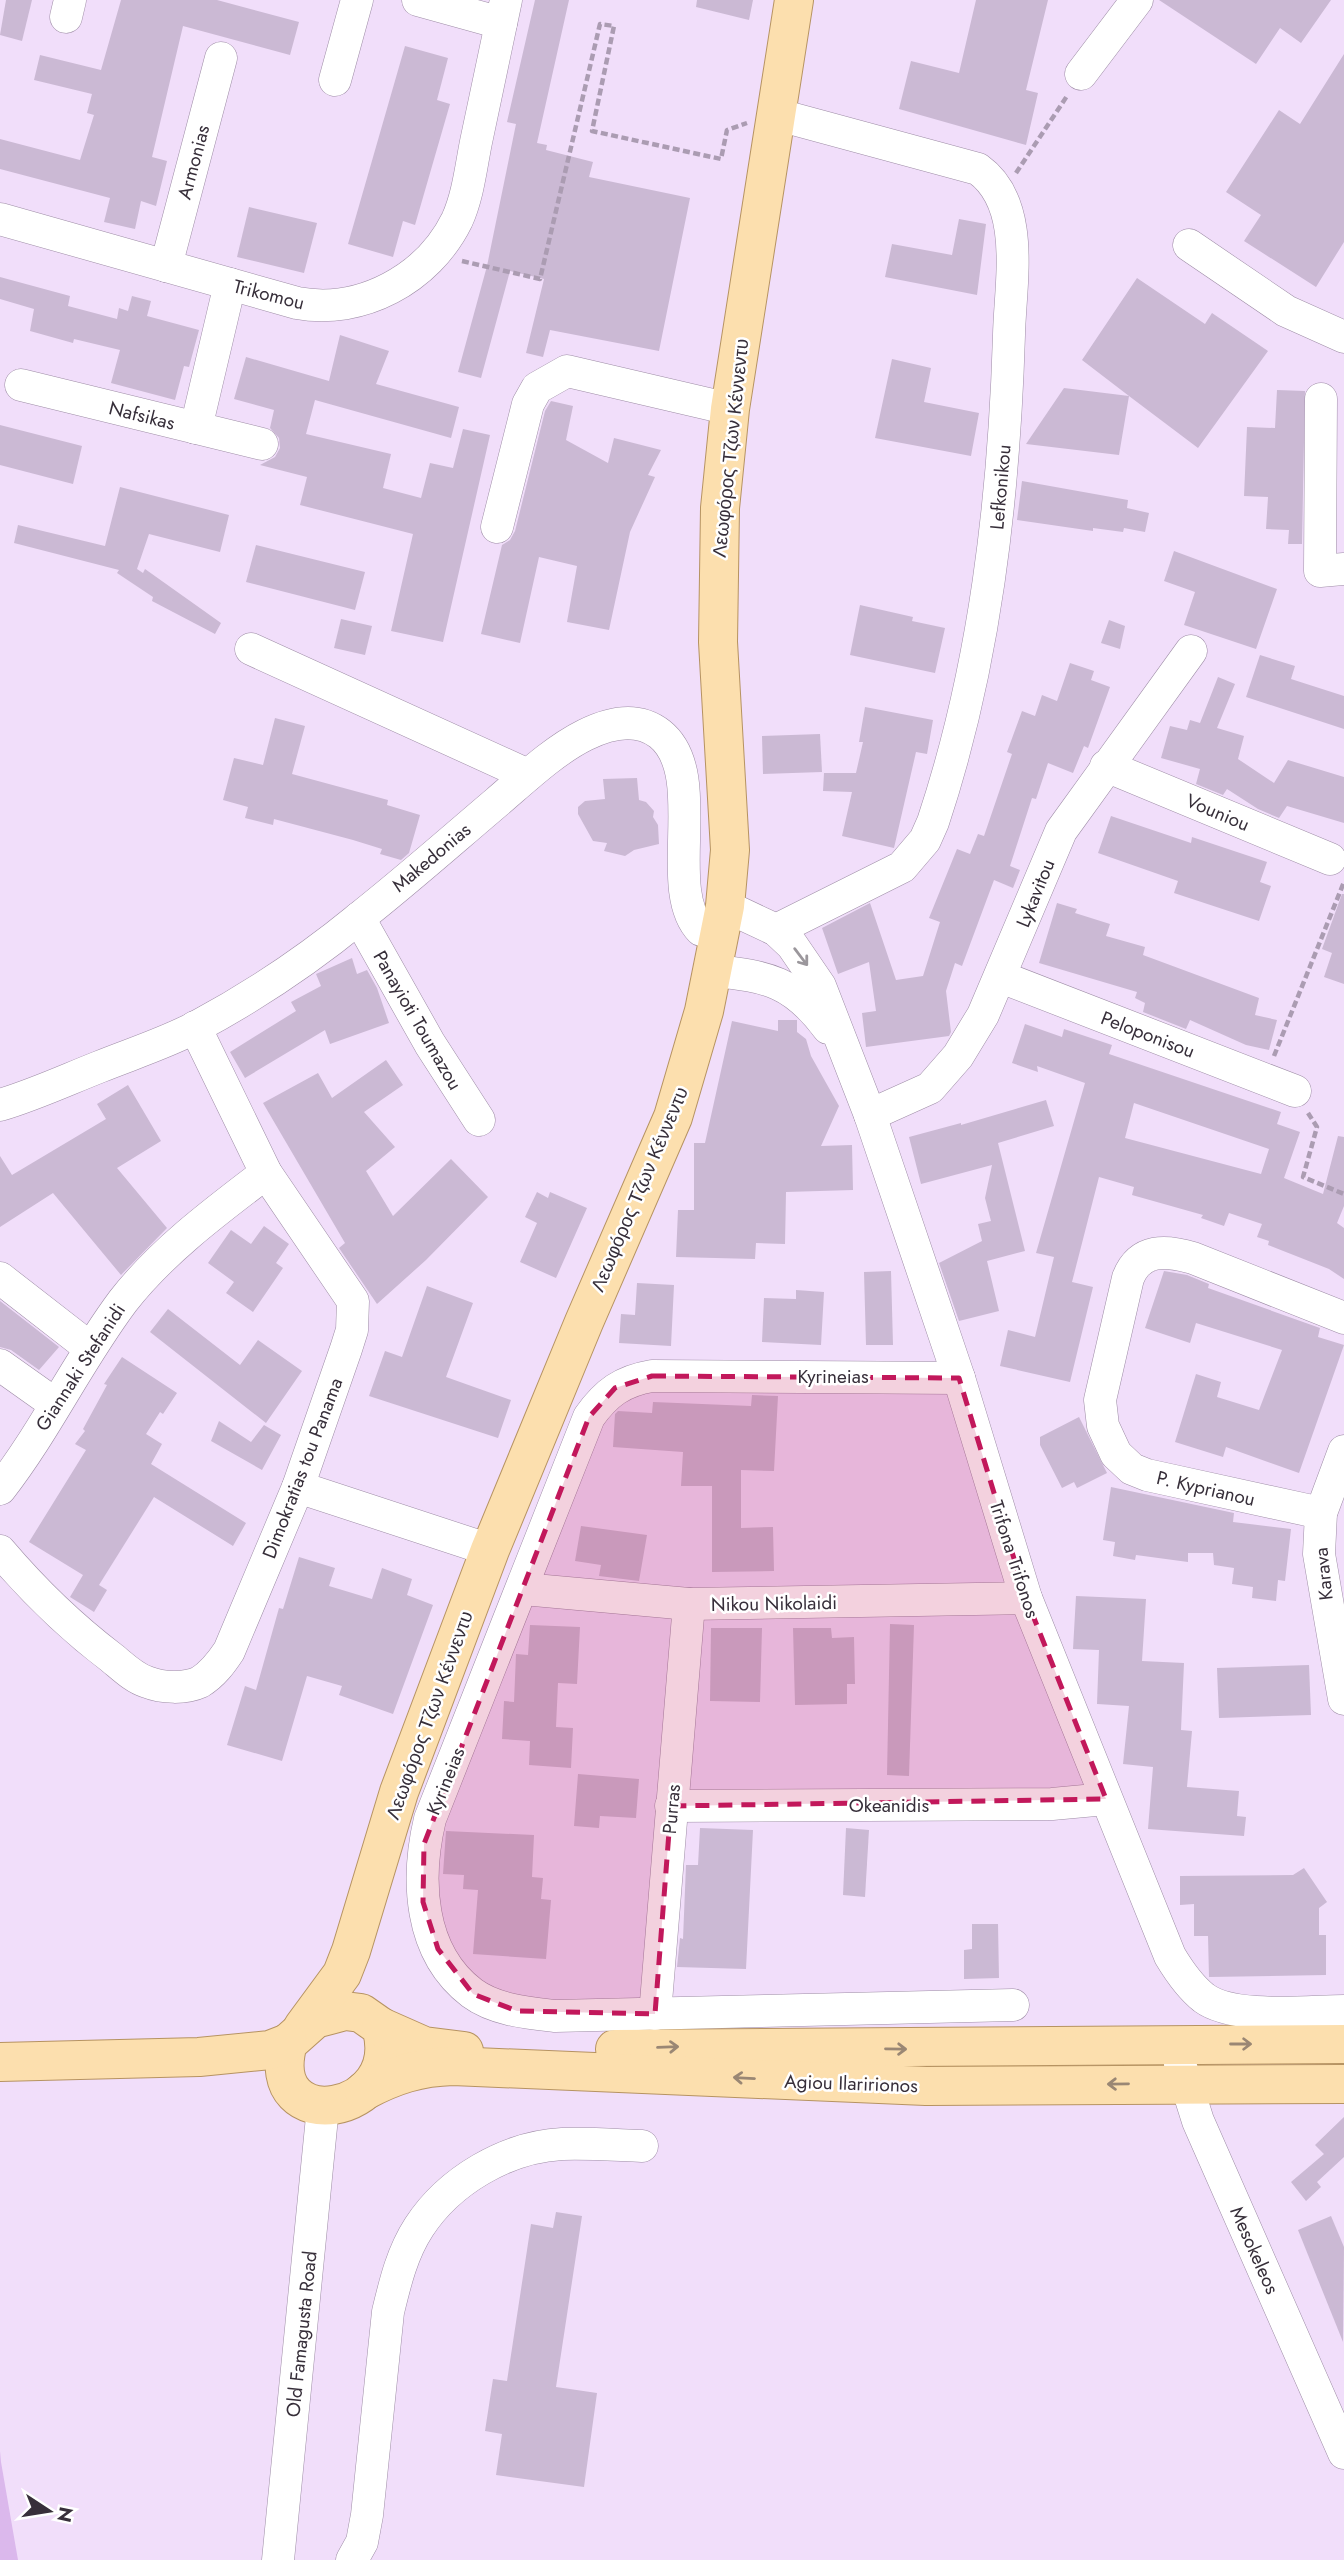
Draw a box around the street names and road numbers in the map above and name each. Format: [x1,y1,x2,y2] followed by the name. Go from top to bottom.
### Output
[171,122,216,202] street label: Armonias
[230,273,307,316] street label: Trikomou
[706,337,755,559] street label: Λεωφόρος Τζων Κέννεντυ
[106,394,178,437] street label: Nafsikas
[983,443,1018,531] street label: Lefkonikou
[1182,787,1254,838] street label: Vouniou
[386,816,477,898] street label: Makedonias
[1010,855,1061,931] street label: Lykavitou
[367,946,468,1095] street label: Panayioti Toumazou
[1097,1004,1199,1065] street label: Peloponisou
[584,1083,695,1296] street label: Λεωφόρος Τζων Κέννεντυ
[29,1298,132,1436] street label: Giannaki Stefanidi
[797,1363,869,1390] street label: Kyrineias
[256,1374,349,1563] street label: Dimokratias tou Panama
[1154,1464,1258,1513] street label: P. Kyprianou
[983,1497,1046,1622] street label: Trifona Trifonos
[1307,1546,1340,1602] street label: Karava
[711,1589,837,1618] street label: Nikou Nikolaidi
[379,1607,480,1823] street label: Λεωφόρος Τζων Κέννεντυ
[420,1743,471,1819] street label: Kyrineias
[656,1783,687,1835] street label: Purras
[849,1792,930,1819] street label: Okeanidis
[784,2068,919,2099] street label: Agiou Ilaririonos
[1223,2202,1286,2299] street label: Mesokeleos
[279,2250,324,2418] street label: Old Famagusta Road

